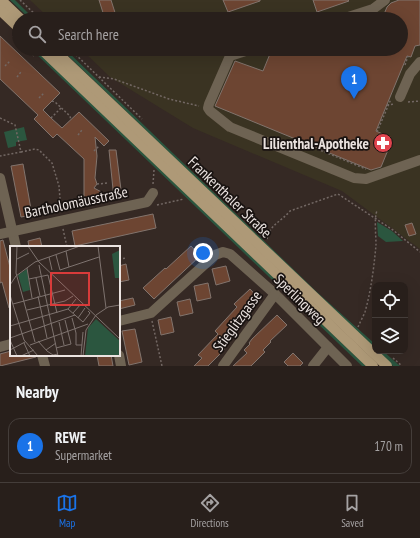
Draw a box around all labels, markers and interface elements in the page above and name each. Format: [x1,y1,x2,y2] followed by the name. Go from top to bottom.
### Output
[12,12,408,56] search box
[26,23,48,45] icon: search
[58,25,119,44] text: Search here
[341,66,367,99] pin: 1
[372,132,394,154] pharmacy icon: Lilienthal-Apotheke
[263,134,369,153] place label: Lilienthal-Apotheke
[184,152,276,242] street label: Frankenthaler Straße
[23,182,129,222] street label: Bartholomäusstraße
[193,243,213,263] your location
[10,246,120,356] inset map
[270,270,330,328] street label: Sperlingweg
[372,282,408,354] map controls
[372,282,408,318] button: locate
[208,287,266,355] street label: Stieglitzgasse
[372,318,408,354] button: layers
[16,381,59,403] text: Nearby
[55,428,86,447] text: REWE
[27,438,33,455] text: 1
[374,438,403,455] text: 170 m
[55,447,112,464] text: Supermarket
[56,492,78,530] tab: Map
[191,492,229,530] tab: Directions
[341,492,364,530] tab: Saved

